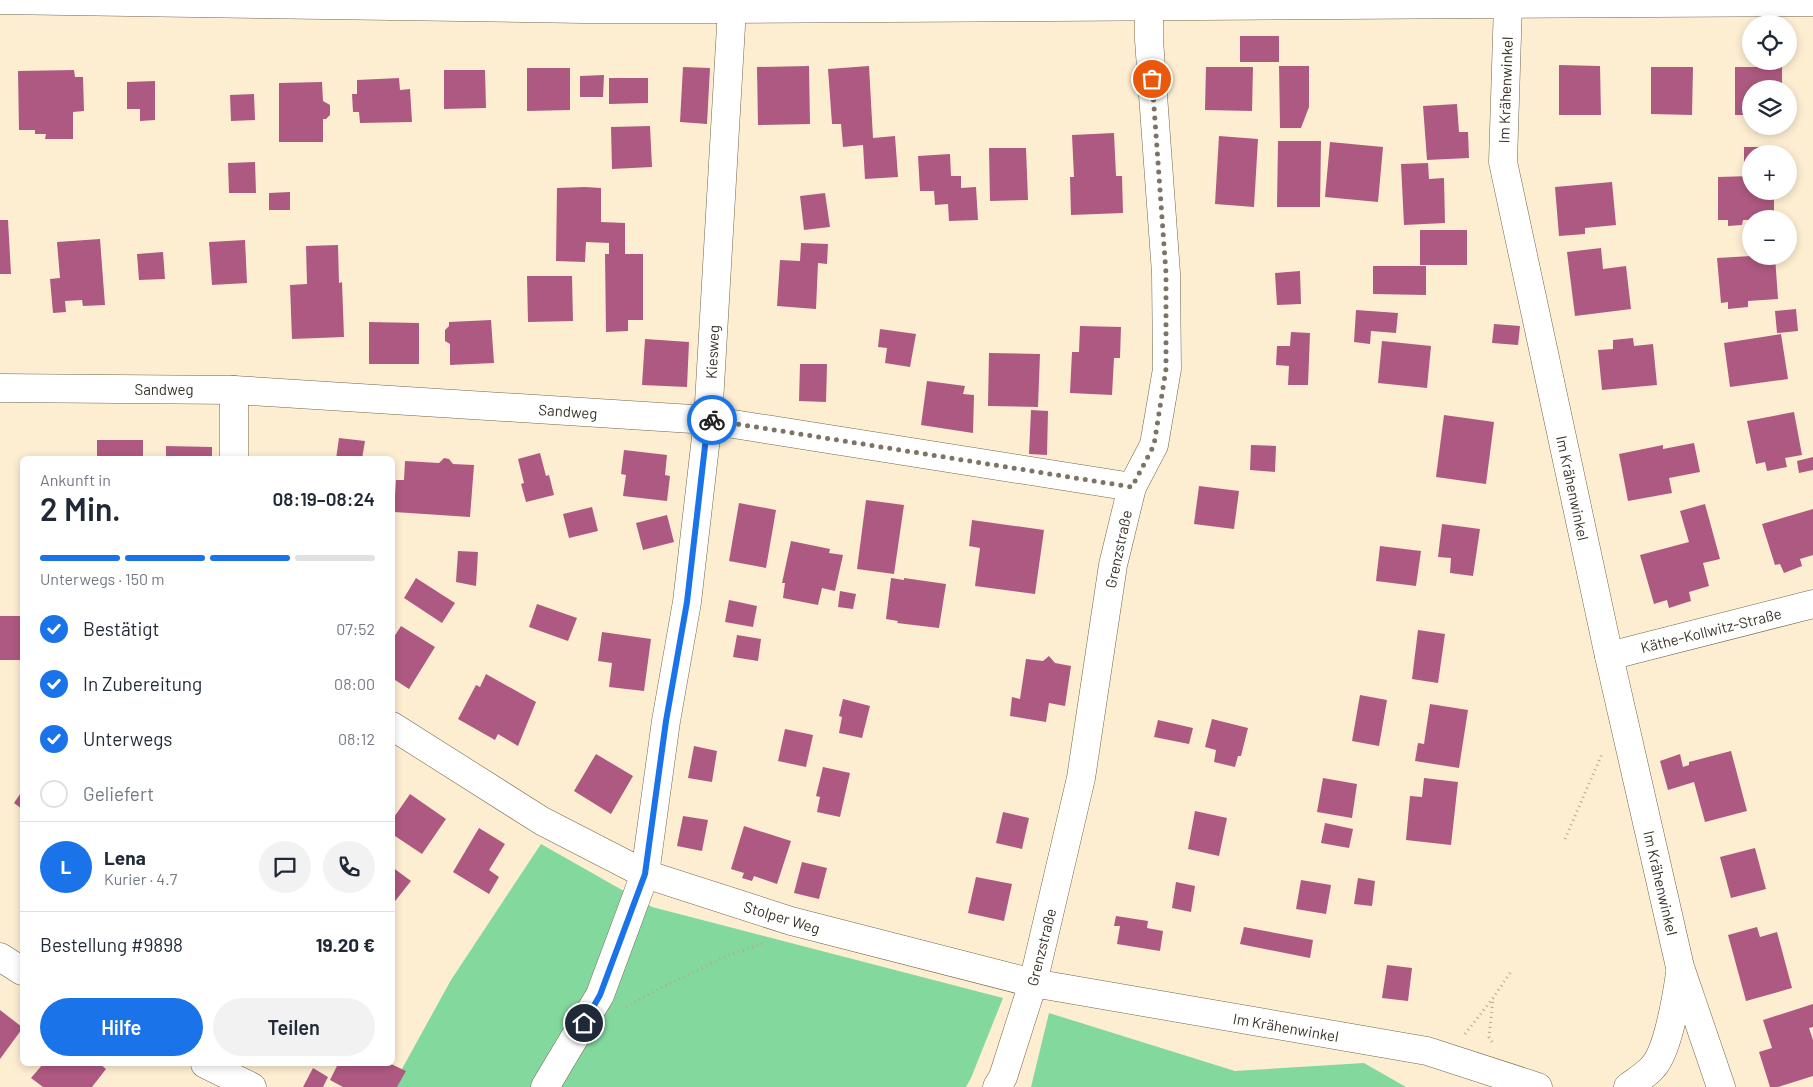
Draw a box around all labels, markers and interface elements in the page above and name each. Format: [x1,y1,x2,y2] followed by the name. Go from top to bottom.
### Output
[1742,15,1797,265] map controls
[1742,15,1797,70] button: locate
[1494,36,1516,144] street label: Im Krähenwinkel
[1131,58,1173,100] pin
[1138,65,1166,93] icon: bag
[1742,80,1797,135] button: layers
[1742,145,1797,200] button: +
[1742,210,1797,265] button: −
[702,324,722,380] street label: Kiesweg
[134,380,194,398] street label: Sandweg
[687,395,737,445] courier
[538,400,598,422] street label: Sandweg
[698,406,726,434] icon: bike
[1553,434,1593,542] street label: Im Krähenwinkel
[40,470,111,489] text: Ankunft in
[272,487,375,510] text: 08:19–08:24
[40,489,121,527] text: 2 Min.
[1101,508,1135,590] street label: Grenzstraße
[40,569,164,588] text: Unterwegs · 150 m
[1639,604,1783,656] street label: Käthe-Kollwitz-Straße
[40,615,68,643] icon: check
[83,617,159,640] text: Bestätigt
[336,619,375,638] text: 07:52
[40,670,68,698] icon: check
[83,672,202,695] text: In Zubereitung
[334,674,375,693] text: 08:00
[40,725,68,753] icon: check
[83,727,172,750] text: Unterwegs
[338,729,375,748] text: 08:12
[83,782,154,805] text: Geliefert
[1640,829,1682,937] street label: Im Krähenwinkel
[259,841,311,893] button: chat
[323,841,375,893] button: phone
[104,846,146,869] text: Lena
[61,855,71,878] text: L
[104,869,177,888] text: Kurier · 4.7
[742,897,822,937] street label: Stolper Weg
[1023,906,1059,988] street label: Grenzstraße
[40,933,183,956] text: Bestellung #9898
[316,933,375,956] text: 19.20 €
[40,998,203,1056] button: Hilfe
[213,998,375,1056] button: Teilen
[563,1002,605,1044] pin
[570,1009,598,1037] icon: home
[1232,1009,1340,1045] street label: Im Krähenwinkel

